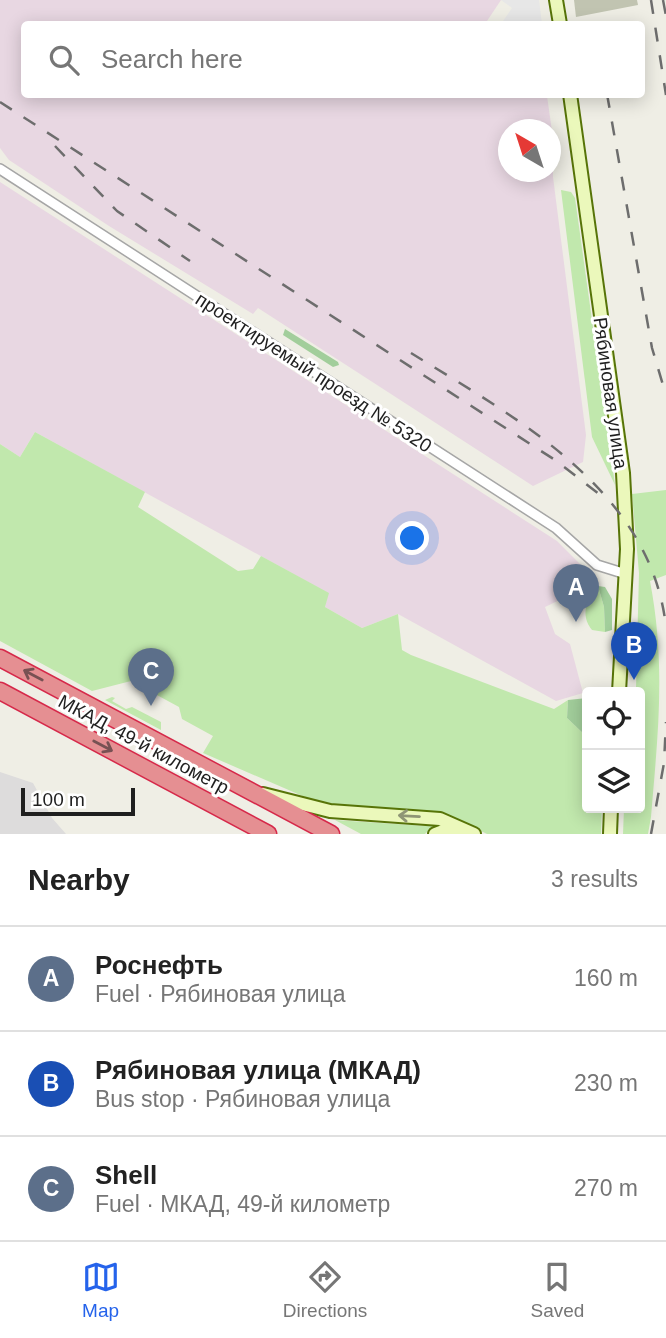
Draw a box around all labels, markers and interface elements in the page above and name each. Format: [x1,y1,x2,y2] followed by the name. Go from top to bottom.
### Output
[21,21,645,98] search box
[45,41,83,79] icon: search
[101,44,243,74] text: Search here
[498,119,561,182] north arrow
[192,288,436,457] street label: проектируемый проезд № 5320
[589,316,632,471] street label: Рябиновая улица
[395,521,429,555] your location
[553,564,599,622] pin: A
[611,622,657,680] pin: B
[128,648,174,706] pin: C
[23,668,44,681] one-way arrow
[582,687,645,813] map controls
[582,687,645,750] button: locate
[55,691,233,798] street label: МКАД, 49-й километр
[93,740,113,754] one-way arrow
[582,750,645,813] button: layers
[21,785,135,817] scale bar
[32,789,85,810] text: 100 m
[398,810,421,823] one-way arrow
[28,863,130,896] text: Nearby
[551,866,638,892] text: 3 results
[95,950,223,980] text: Роснефть
[43,965,59,991] text: A
[574,965,638,991] text: 160 m
[95,981,346,1007] text: Fuel · Рябиновая улица
[95,1055,421,1085] text: Рябиновая улица (МКАД)
[43,1070,59,1096] text: B
[574,1070,638,1096] text: 230 m
[95,1086,390,1112] text: Bus stop · Рябиновая улица
[95,1160,157,1190] text: Shell
[43,1175,59,1201] text: C
[574,1175,638,1201] text: 270 m
[95,1191,390,1217] text: Fuel · МКАД, 49-й километр
[82,1258,120,1322] tab: Map
[283,1258,367,1322] tab: Directions
[530,1258,584,1322] tab: Saved

